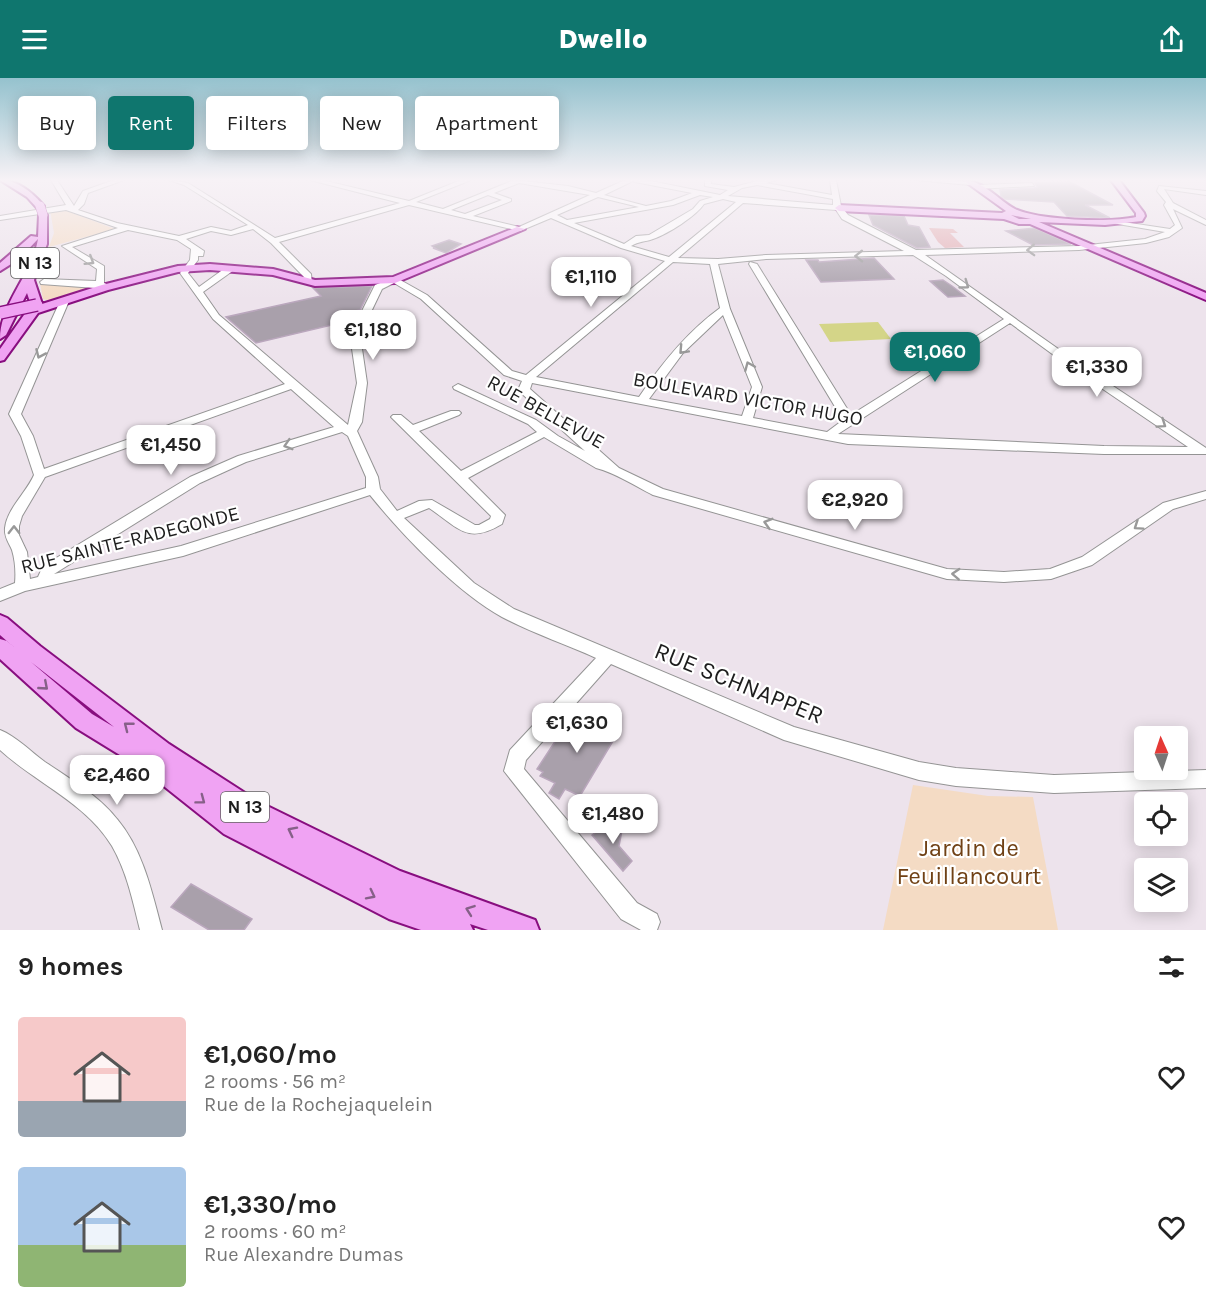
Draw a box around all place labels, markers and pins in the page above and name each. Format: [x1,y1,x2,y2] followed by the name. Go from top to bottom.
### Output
[542,257,640,308] pin: €1,110
[324,310,422,361] pin: €1,180
[886,332,984,383] pin: €1,060
[1048,347,1146,398] pin: €1,330
[122,425,220,476] pin: €1,450
[806,480,904,531] pin: €2,920
[528,703,626,754] pin: €1,630
[68,755,166,806] pin: €2,460
[564,794,662,845] pin: €1,480

